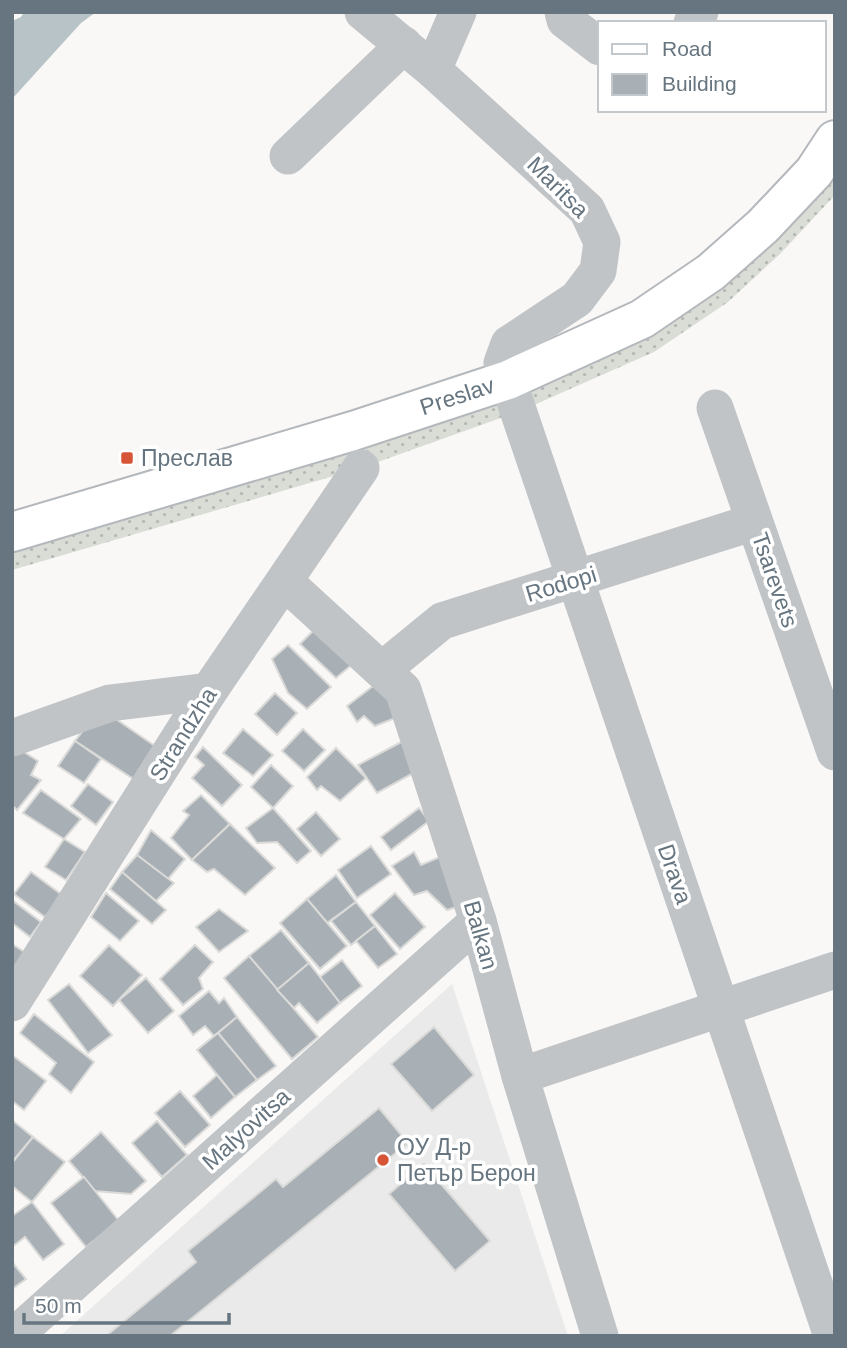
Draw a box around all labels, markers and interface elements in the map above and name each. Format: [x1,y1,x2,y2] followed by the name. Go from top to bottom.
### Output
[598,21,826,112] legend
[662,37,712,60] text: Road
[662,72,737,95] text: Building
[522,151,594,223] street label: Maritsa
[417,372,498,420] street label: Preslav
[141,445,233,471] place label: Преслав
[119,450,135,466] marker: Преслав
[747,529,803,631] street label: Tsarevets
[522,561,600,607] street label: Rodopi
[144,682,222,785] street label: Strandzha
[653,841,697,907] street label: Drava
[459,898,503,972] street label: Balkan
[197,1083,295,1175] street label: Malyovitsa
[397,1134,536,1186] place label: ОУ Д-р Петър Берон
[375,1152,391,1168] marker: ОУ Д-р Петър Берон
[24,1282,229,1326] scale bar
[35,1294,82,1317] text: 50 m

